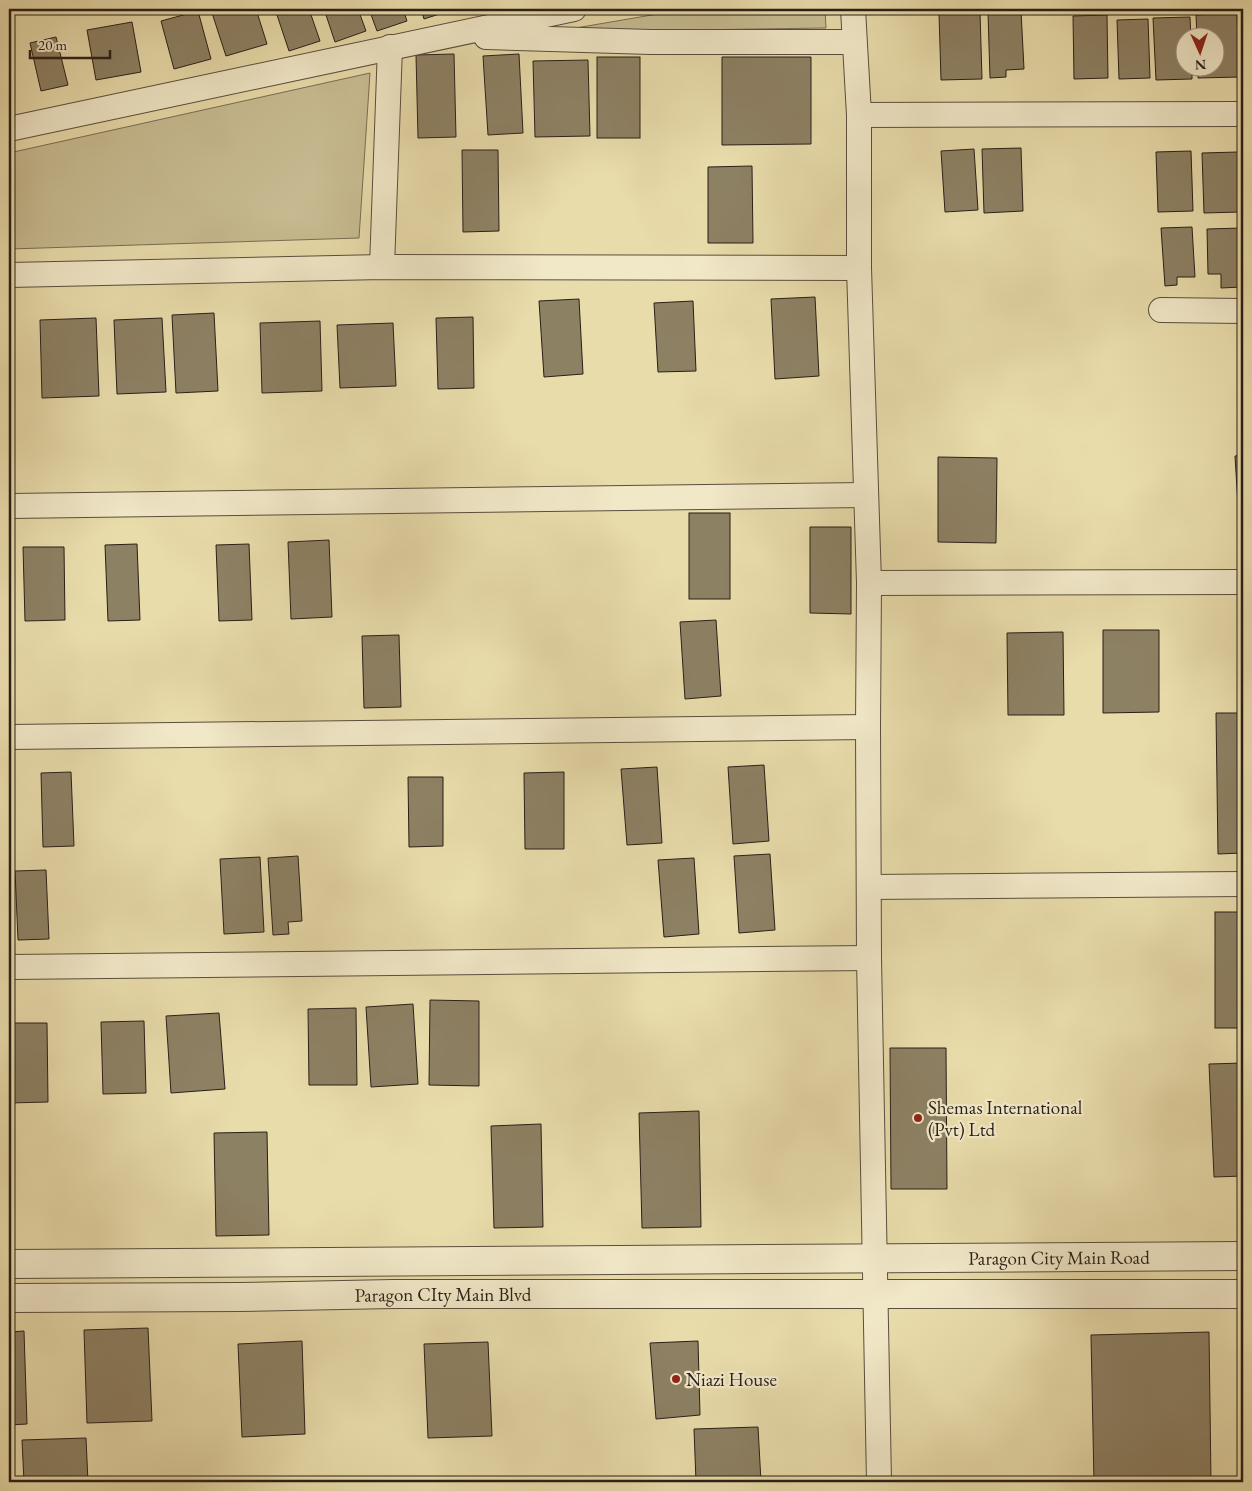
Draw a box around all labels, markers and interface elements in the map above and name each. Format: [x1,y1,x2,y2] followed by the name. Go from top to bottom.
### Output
[30,28,110,60] scale bar
[1174,28,1224,78] north arrow
[38,35,67,54] text: 20 m
[1194,56,1207,74] text: N
[928,1095,1083,1142] place label: Shemas International (Pvt) Ltd
[912,1112,924,1124] marker: Shemas International (Pvt) Ltd
[968,1245,1150,1271] street label: Paragon City Main Road
[354,1282,532,1308] street label: Paragon CIty Main Blvd
[686,1367,777,1392] place label: Niazi House
[670,1373,682,1385] marker: Niazi House

